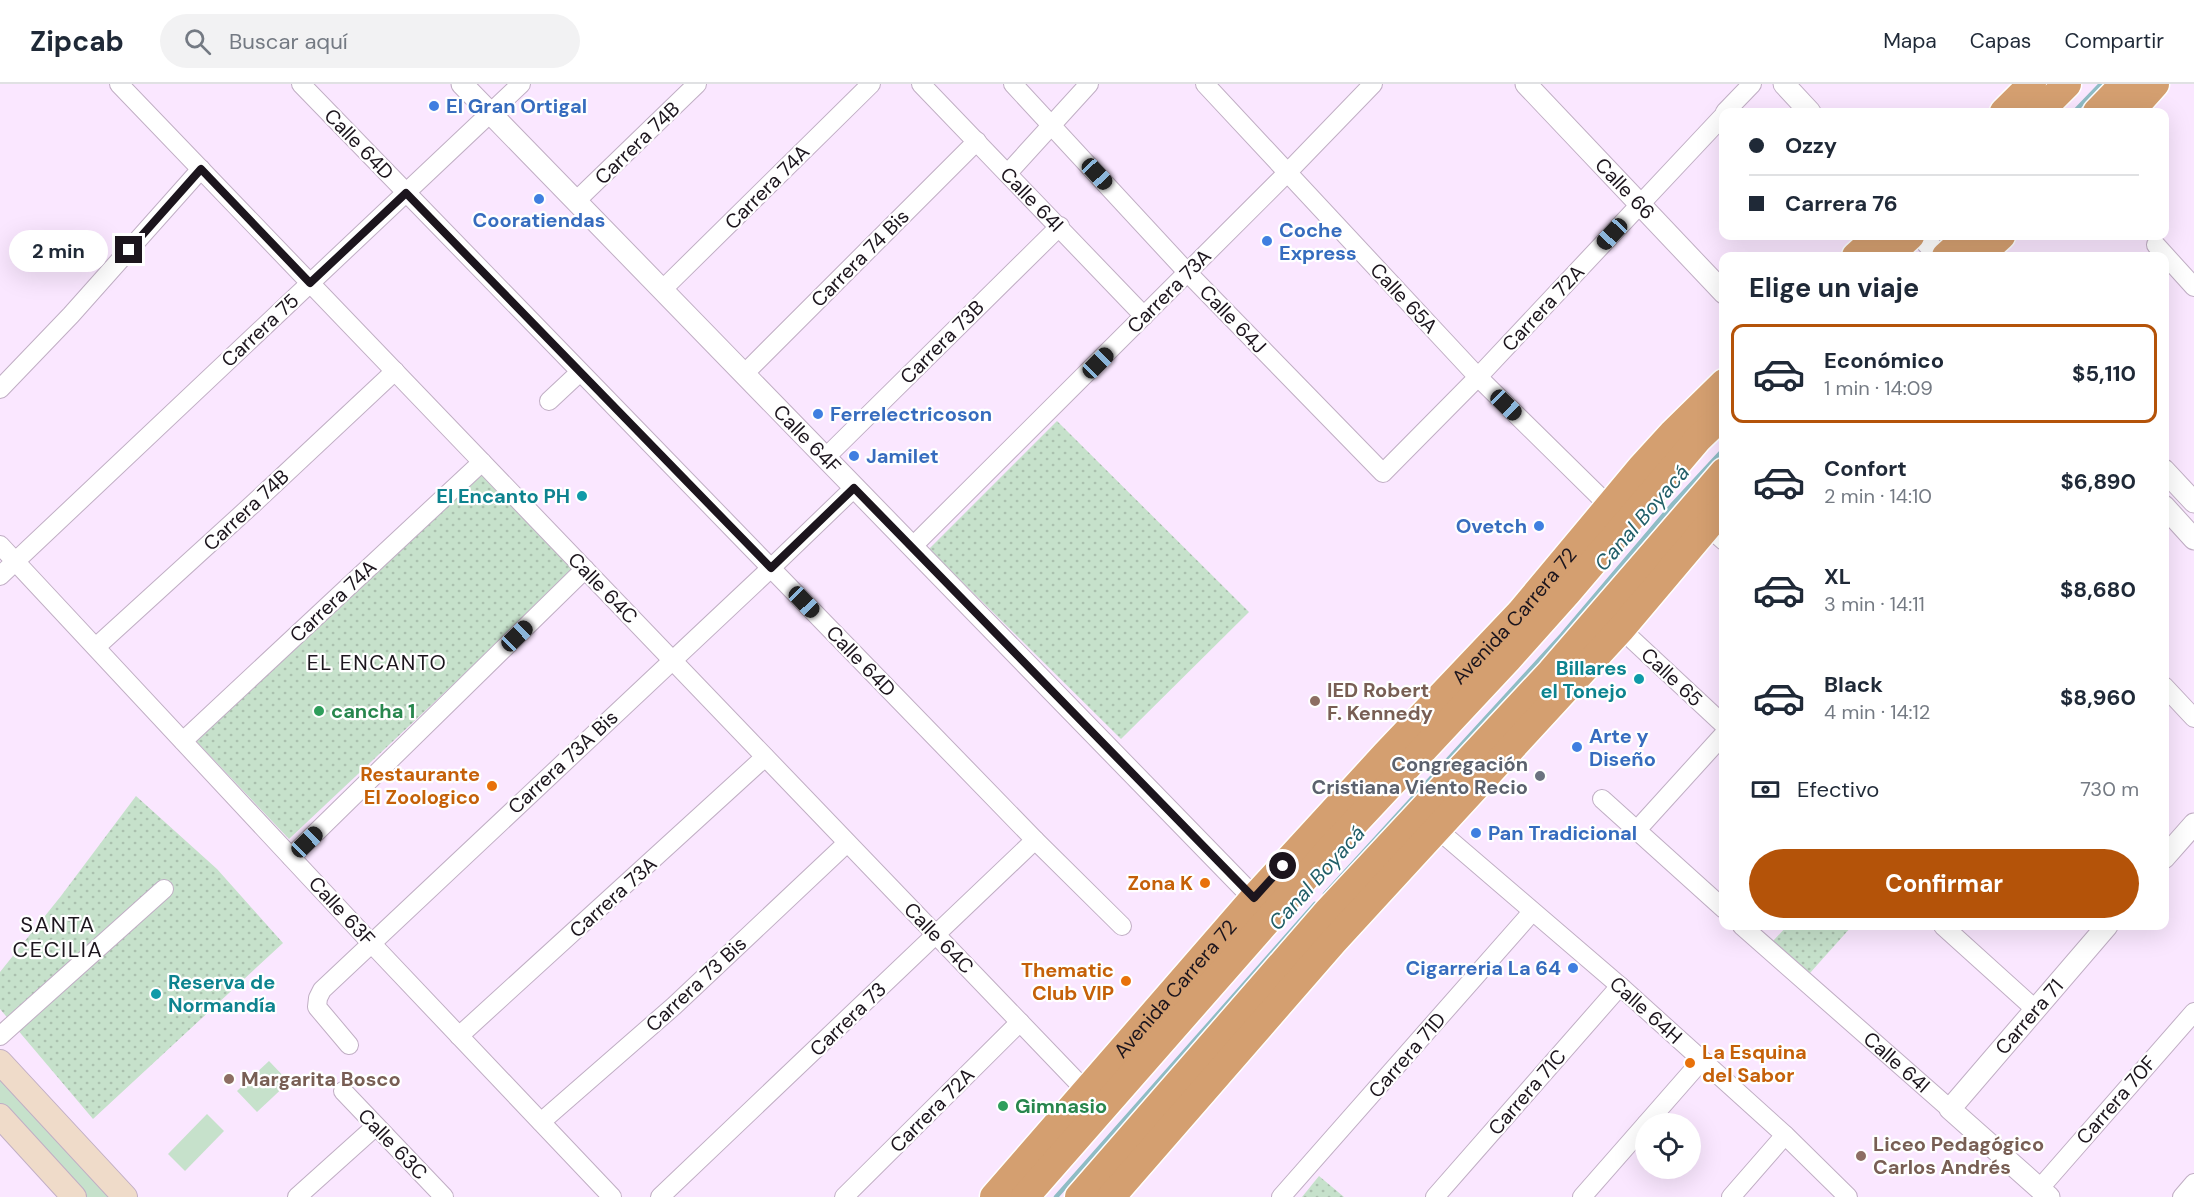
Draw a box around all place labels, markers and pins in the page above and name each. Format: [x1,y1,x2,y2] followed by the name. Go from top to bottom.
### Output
[446,93,587,119] place label: El Gran Ortigal
[427,99,441,113] marker: El Gran Ortigal
[532,192,546,206] marker: Cooratiendas
[473,207,605,233] place label: Cooratiendas
[1279,217,1357,266] place label: Coche Express
[1260,234,1274,248] marker: Coche Express
[830,401,992,427] place label: Ferrelectricoson
[811,407,825,421] marker: Ferrelectricoson
[866,443,939,469] place label: Jamilet
[847,449,861,463] marker: Jamilet
[436,483,570,509] place label: El Encanto PH
[575,489,589,503] marker: El Encanto PH
[1456,513,1527,539] place label: Ovetch
[1532,519,1546,533] marker: Ovetch
[1541,655,1627,704] place label: Billares el Tonejo
[1632,672,1646,686] marker: Billares el Tonejo
[1327,677,1433,726] place label: IED Robert F. Kennedy
[1308,694,1322,708] marker: IED Robert F. Kennedy
[331,698,415,724] place label: cancha 1
[312,704,326,718] marker: cancha 1
[1589,723,1656,772] place label: Arte y Diseño
[1570,740,1584,754] marker: Arte y Diseño
[1311,751,1528,800] place label: Congregación Cristiana Viento Recio
[360,761,480,810] place label: Restaurante El Zoologico
[1533,769,1547,783] marker: Congregación Cristiana Viento Recio
[485,779,499,793] marker: Restaurante El Zoologico
[1488,820,1637,846] place label: Pan Tradicional
[1469,826,1483,840] marker: Pan Tradicional
[1127,870,1193,896] place label: Zona K
[1198,876,1212,890] marker: Zona K
[1406,955,1561,981] place label: Cigarreria La 64
[1021,957,1114,1006] place label: Thematic Club VIP
[1566,961,1580,975] marker: Cigarreria La 64
[168,969,276,1018] place label: Reserva de Normandía
[1119,974,1133,988] marker: Thematic Club VIP
[149,987,163,1001] marker: Reserva de Normandía
[1702,1039,1807,1088] place label: La Esquina del Sabor
[1683,1056,1697,1070] marker: La Esquina del Sabor
[241,1066,401,1092] place label: Margarita Bosco
[222,1072,236,1086] marker: Margarita Bosco
[1015,1093,1107,1119] place label: Gimnasio
[996,1099,1010,1113] marker: Gimnasio
[1873,1131,2044,1180] place label: Liceo Pedagógico Carlos Andrés
[1854,1149,1868,1163] marker: Liceo Pedagógico Carlos Andrés

